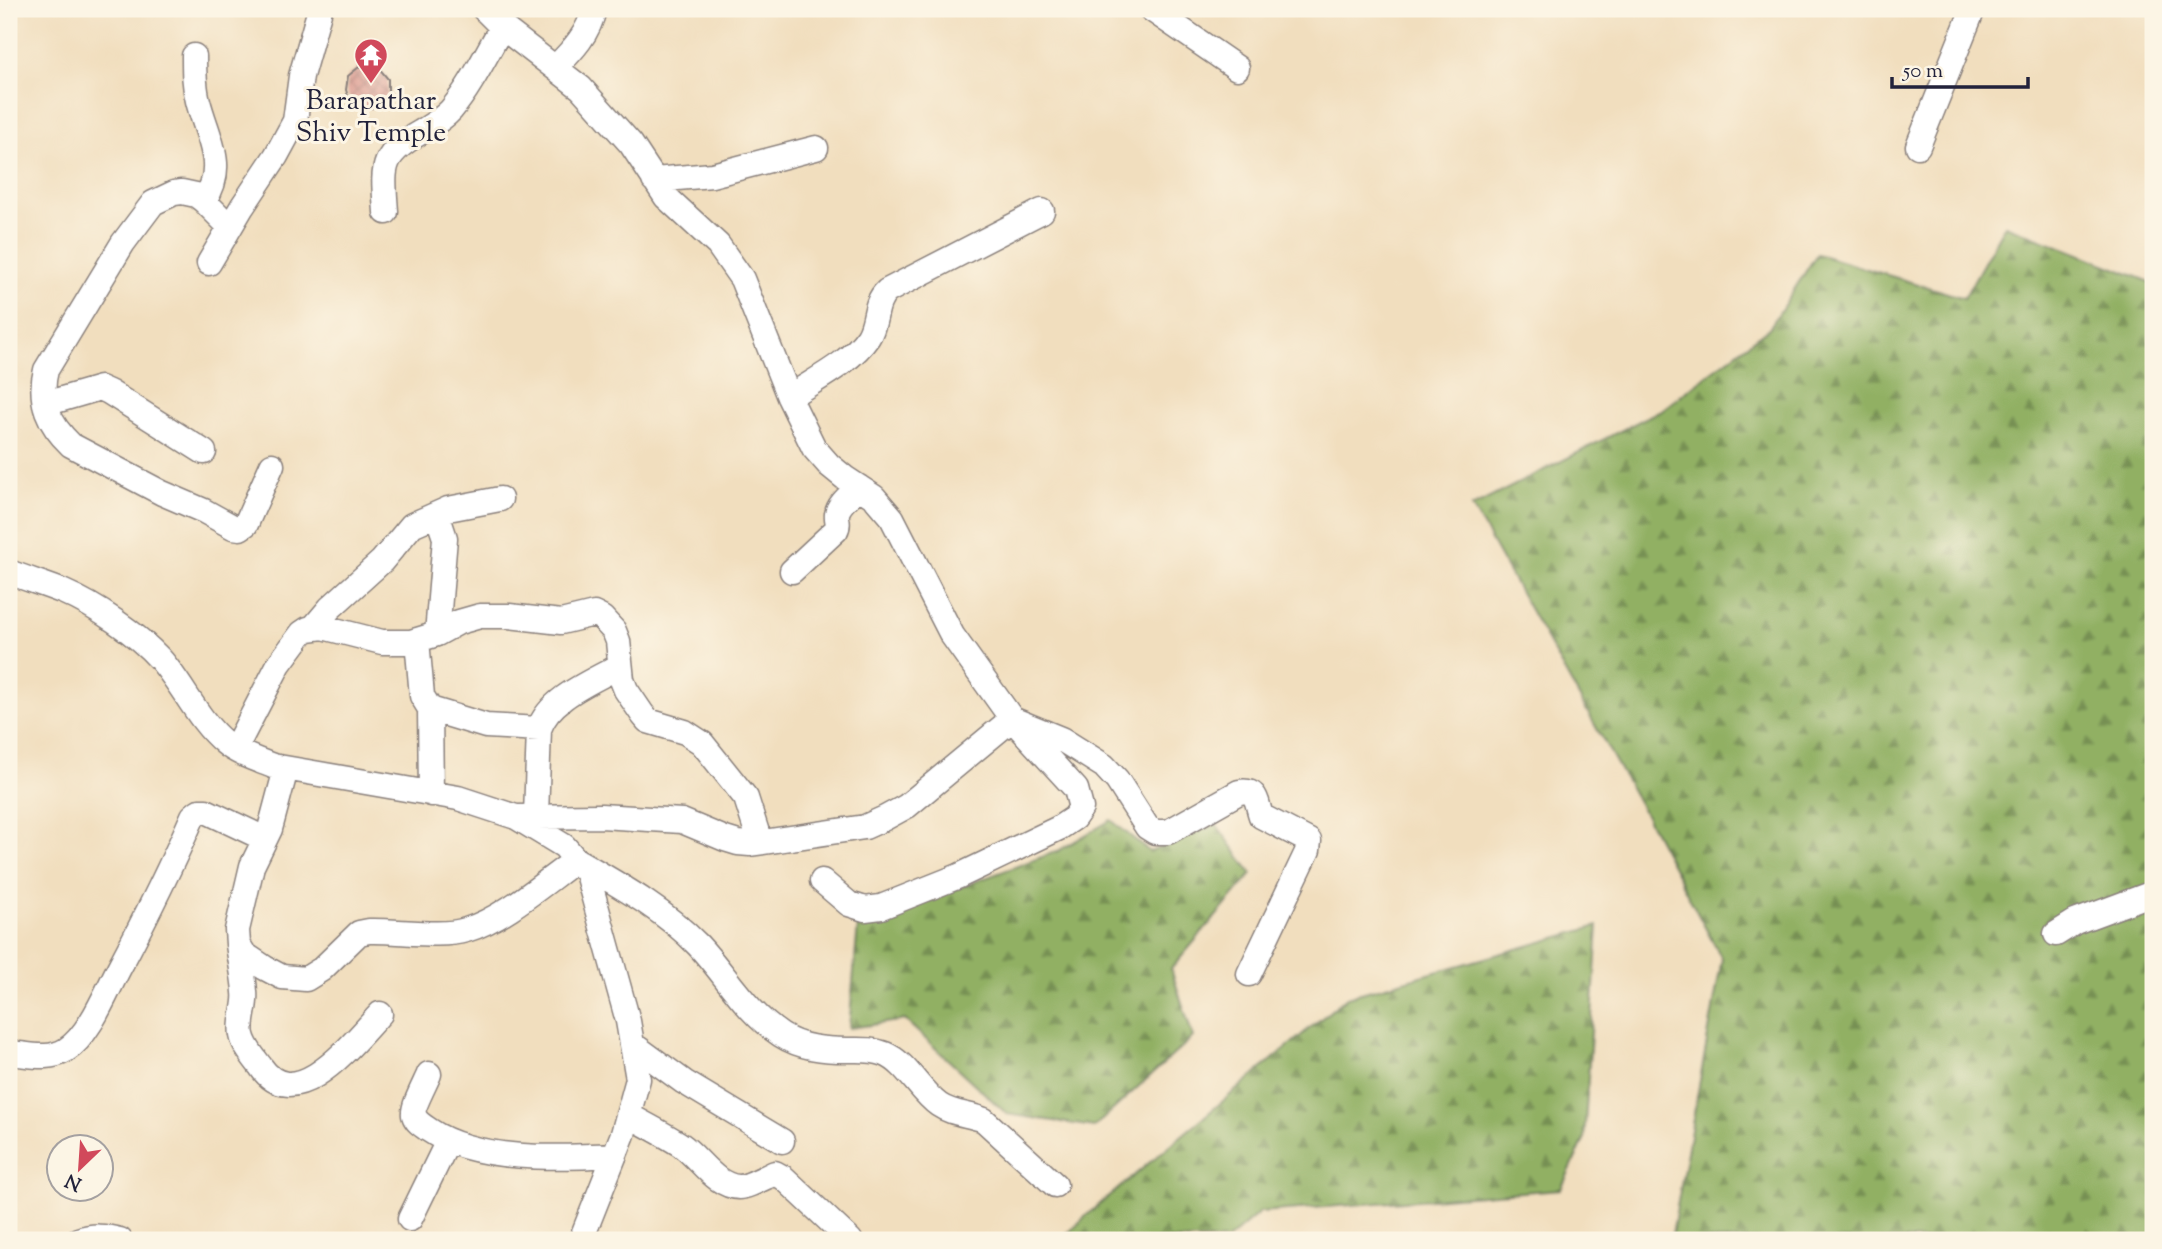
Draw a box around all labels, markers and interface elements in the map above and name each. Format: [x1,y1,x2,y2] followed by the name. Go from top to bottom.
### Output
[352,36,390,85] temple icon: Barapathar Shiv Temple
[1892,46,2029,90] scale bar
[1902,57,1943,87] text: 50 m
[296,82,446,154] place label: Barapathar Shiv Temple
[46,1134,116,1204] north arrow
[61,1166,86,1197] text: N

